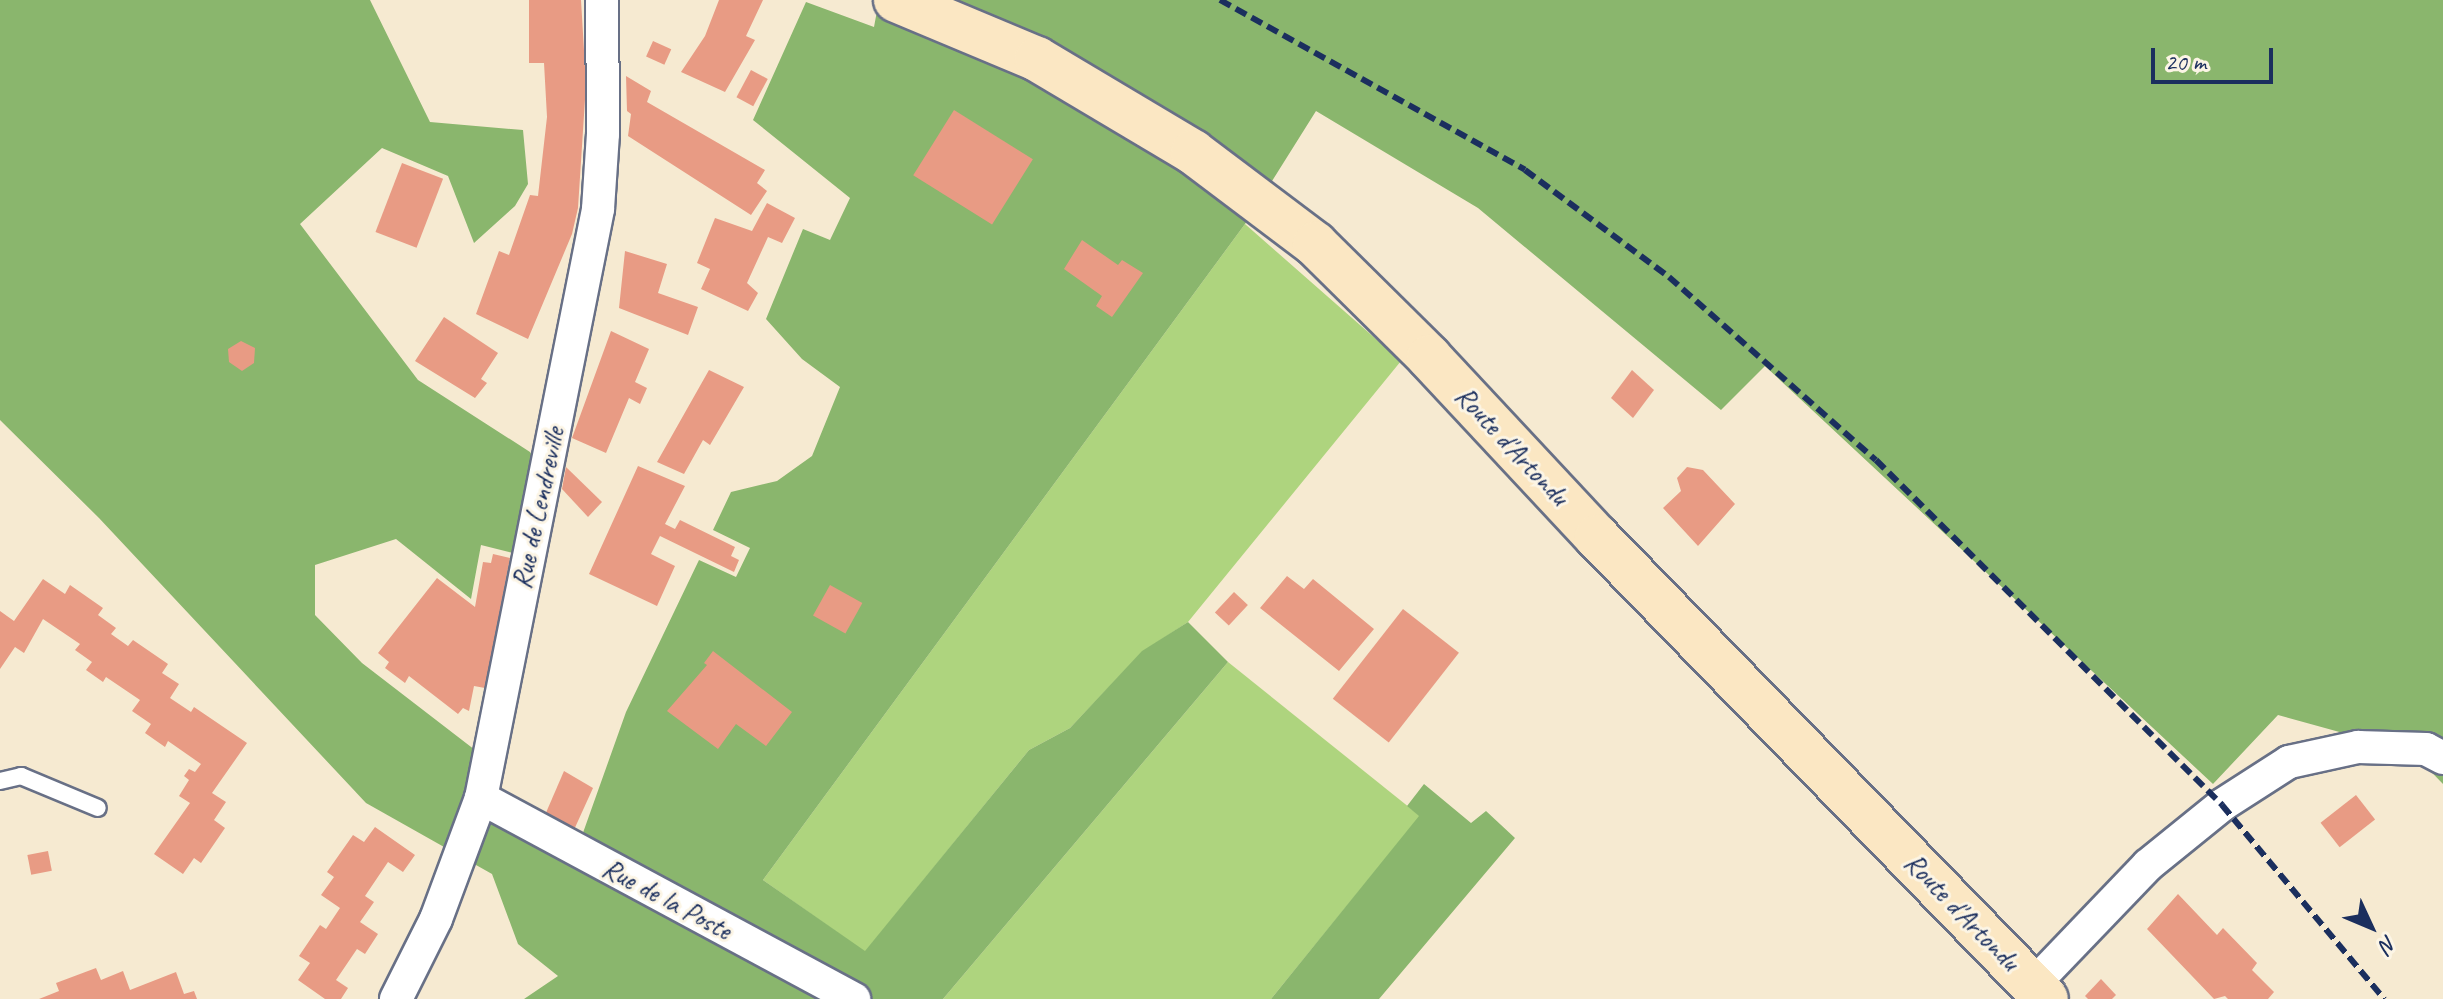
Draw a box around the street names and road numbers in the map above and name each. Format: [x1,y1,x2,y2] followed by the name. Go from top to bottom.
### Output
[1448,379,1576,513] street label: Route d'Artondu
[504,424,572,592] street label: Rue de Lendreville
[1897,846,2027,978] street label: Route d'Artondu
[597,851,737,947] street label: Rue de la Poste

